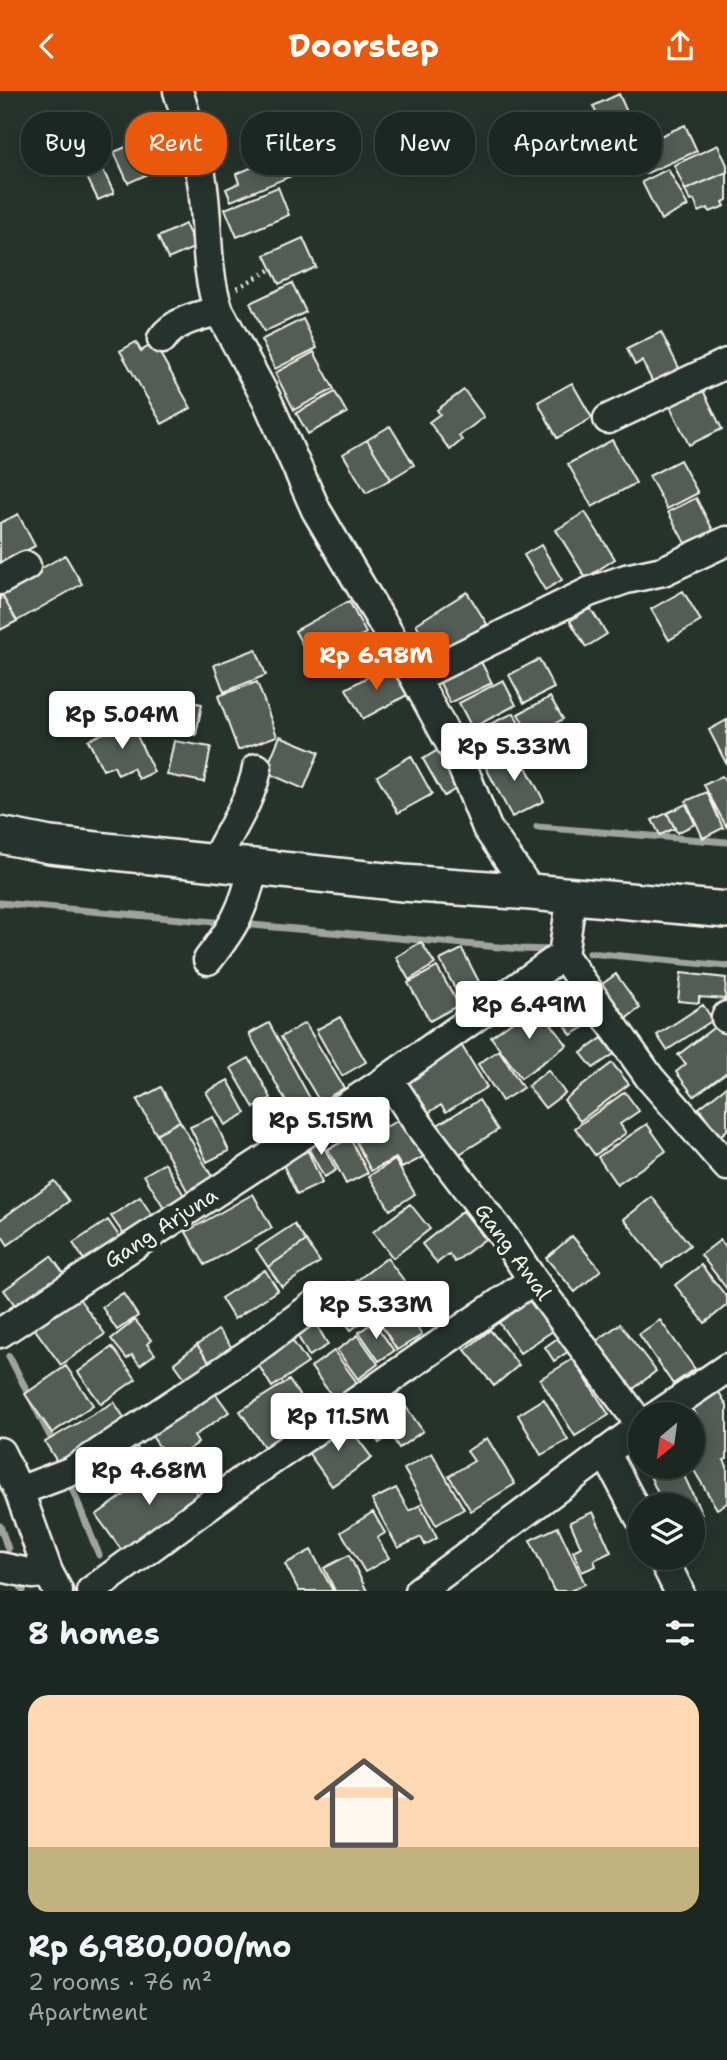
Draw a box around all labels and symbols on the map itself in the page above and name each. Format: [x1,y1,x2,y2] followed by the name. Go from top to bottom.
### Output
[304,633,448,692] pin: Rp 6.98M
[50,691,194,751] pin: Rp 5.04M
[442,723,586,783] pin: Rp 5.33M
[457,981,601,1041] pin: Rp 6.49M
[249,1097,393,1157] pin: Rp 5.15M
[99,1181,223,1275] street label: Gang Arjuna
[468,1198,558,1307] street label: Gang Awal
[304,1281,448,1341] pin: Rp 5.33M
[266,1393,410,1453] pin: Rp 11.5M
[628,1402,705,1479] north arrow
[77,1447,221,1507] pin: Rp 4.68M

